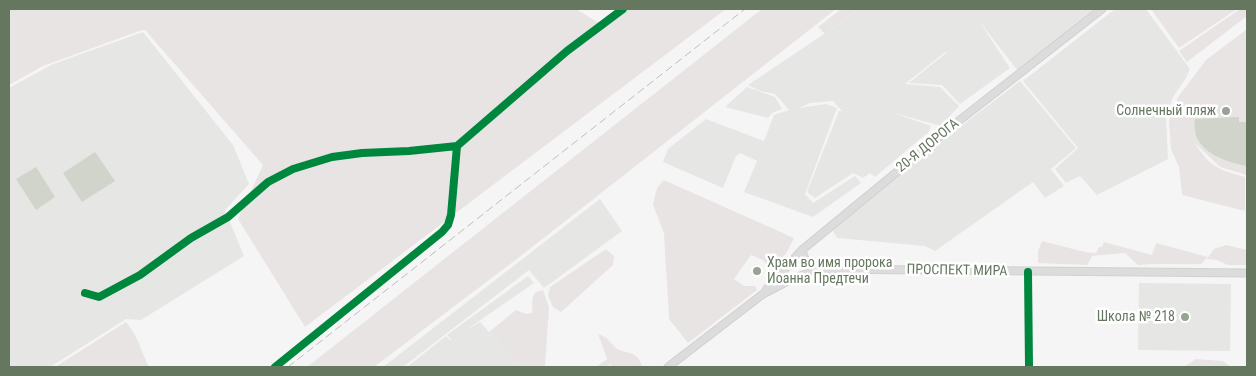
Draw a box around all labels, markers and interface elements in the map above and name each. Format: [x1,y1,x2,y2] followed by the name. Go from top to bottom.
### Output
[1116,103,1216,119] place label: Солнечный пляж
[1220,105,1232,117] marker: Солнечный пляж
[893,116,963,176] street label: 20-Я ДОРОГА
[767,255,892,288] place label: Храм во имя пророка Иоанна Предтечи
[906,262,1008,280] street label: ПРОСПЕКТ МИРА
[751,265,763,277] marker: Храм во имя пророка Иоанна Предтечи
[1097,309,1175,325] place label: Школа № 218
[1179,311,1191,323] marker: Школа № 218

